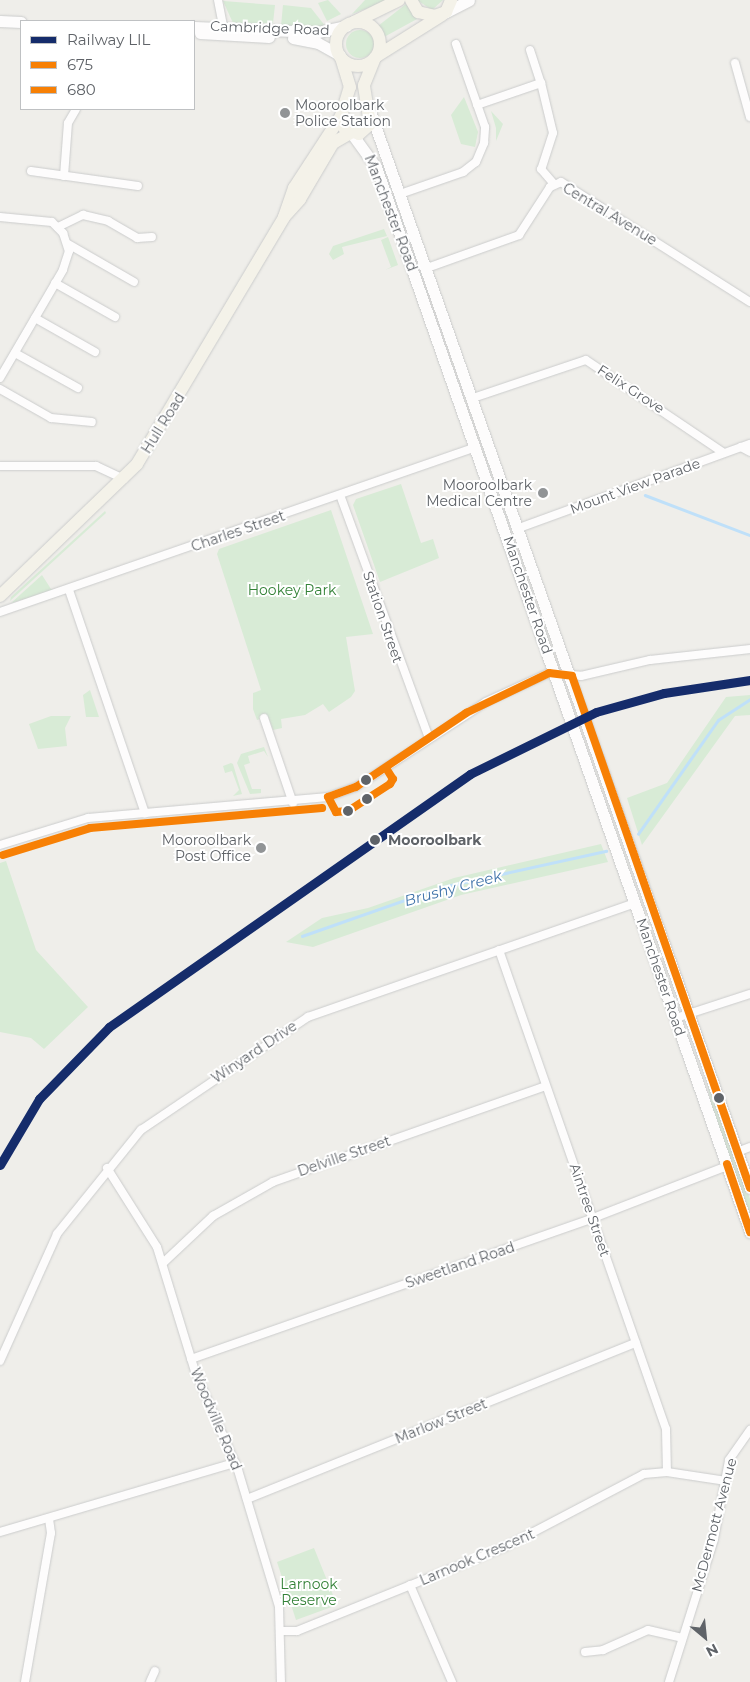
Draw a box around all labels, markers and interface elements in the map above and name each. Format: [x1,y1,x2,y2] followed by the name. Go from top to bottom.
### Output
[210,18,330,38] street label: Cambridge Road
[20,20,195,110] legend
[67,30,150,49] text: Railway LIL
[67,55,93,74] text: 675
[67,80,96,99] text: 680
[295,97,391,130] place label: Mooroolbark Police Station
[279,107,291,119] marker: Mooroolbark Police Station
[361,152,421,274] street label: Manchester Road
[560,179,660,249] street label: Central Avenue
[594,361,668,417] street label: Felix Grove
[138,389,188,457] street label: Hull Road
[568,455,702,517] street label: Mount View Parade
[426,477,532,510] place label: Mooroolbark Medical Centre
[536,486,550,500] marker: Mooroolbark Medical Centre
[189,507,287,555] street label: Charles Street
[500,534,556,656] street label: Manchester Road
[359,569,407,665] street label: Station Street
[248,582,336,598] park label: Hookey Park
[361,775,371,785] unlabelled marker
[362,794,372,804] unlabelled marker
[343,806,353,816] unlabelled marker
[366,831,384,849] marker: Mooroolbark
[162,832,251,864] place label: Mooroolbark Post Office
[388,832,482,848] place label: Mooroolbark
[255,842,267,854] marker: Mooroolbark Post Office
[402,866,504,910] water label: Brushy Creek
[633,916,689,1038] street label: Manchester Road
[208,1017,300,1087] street label: Winyard Drive
[714,1093,724,1103] unlabelled marker
[295,1132,393,1180] street label: Delville Street
[566,1161,614,1259] street label: Aintree Street
[403,1238,517,1292] street label: Sweetland Road
[187,1365,245,1473] street label: Woodville Road
[393,1395,489,1447] street label: Marlow Street
[688,1456,740,1594] street label: McDermott Avenue
[417,1525,537,1589] street label: Larnook Crescent
[280,1576,338,1608] park label: Larnook Reserve
[680,1612,730,1662] north arrow
[703,1640,721,1661] text: N

